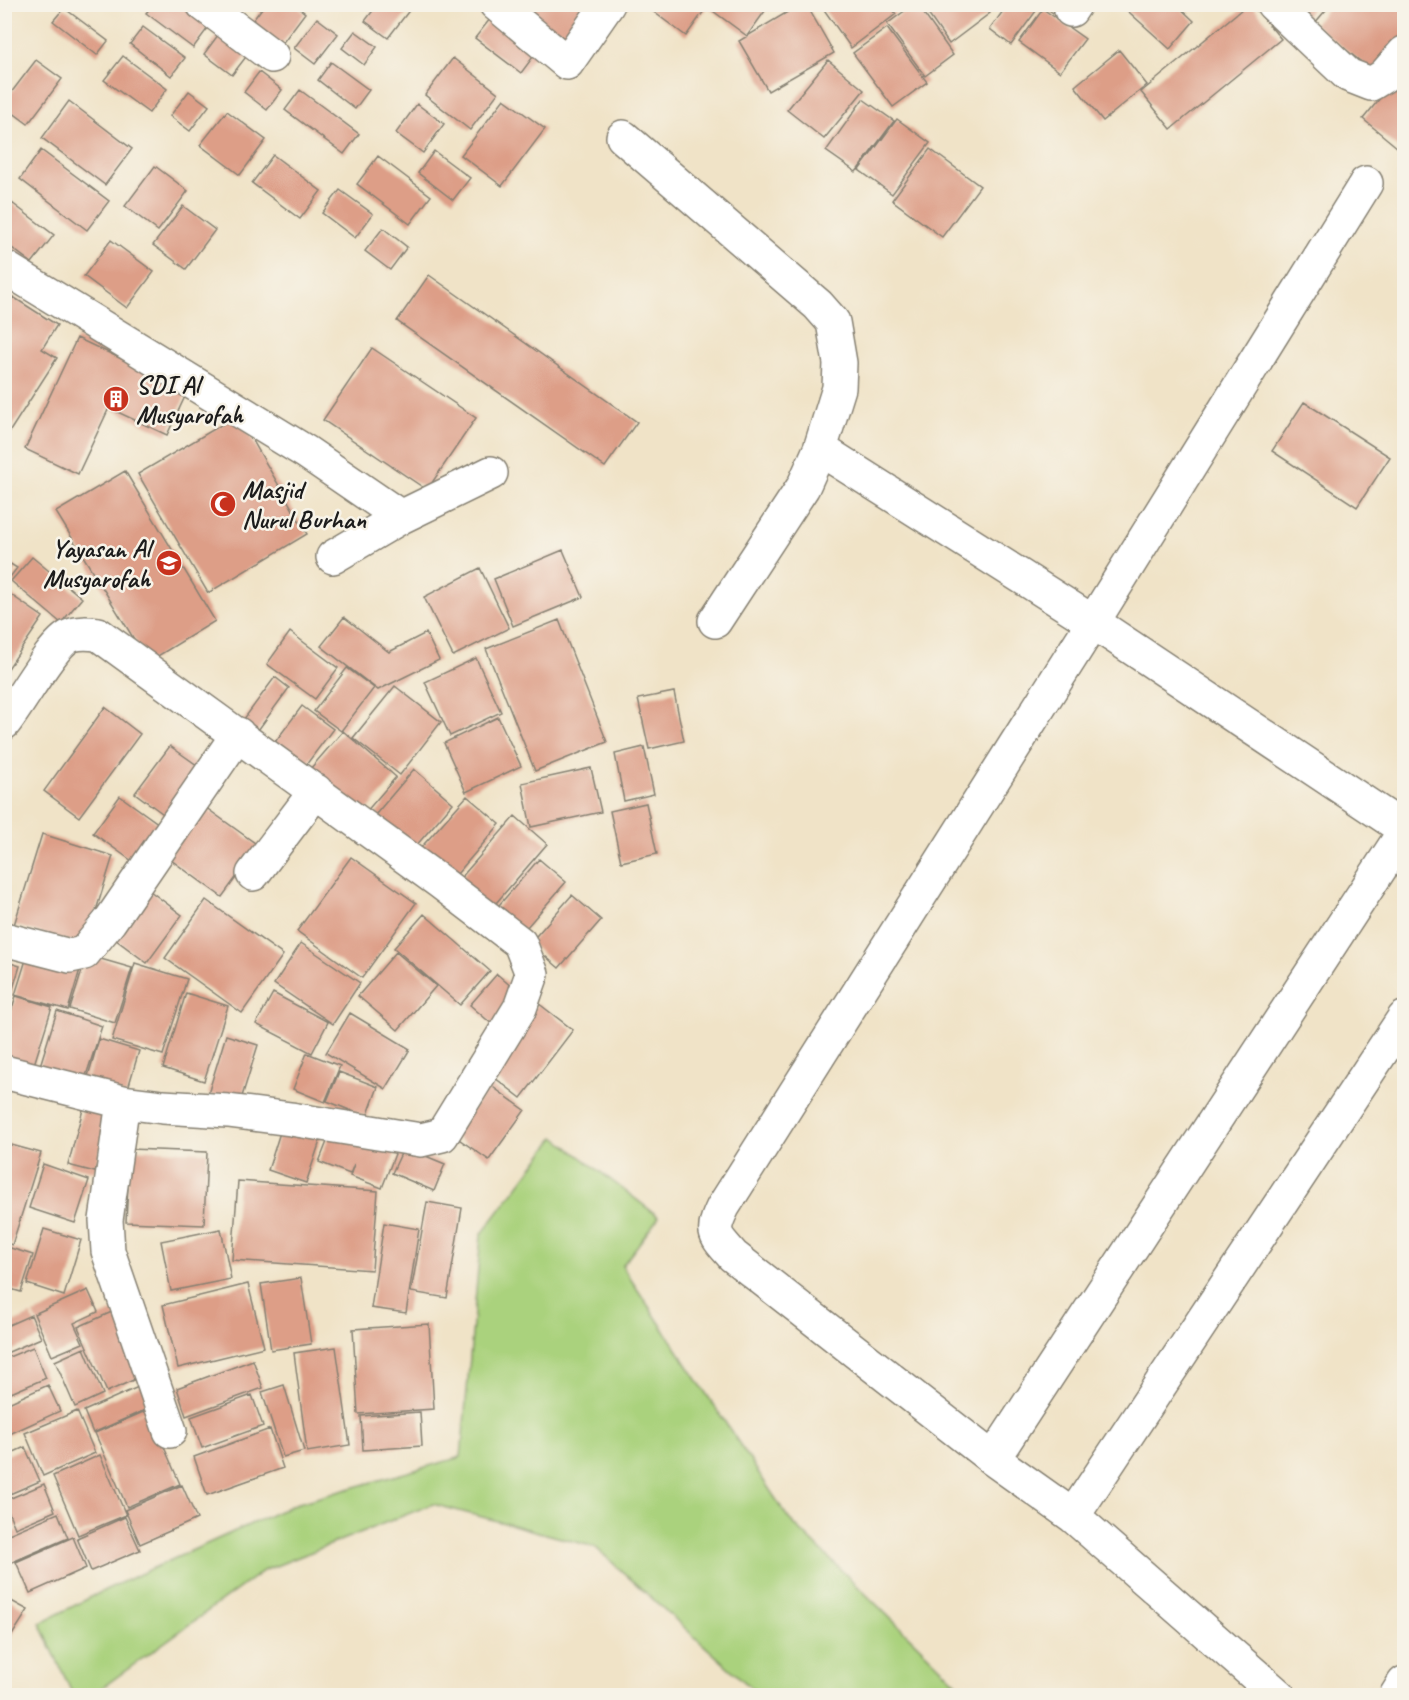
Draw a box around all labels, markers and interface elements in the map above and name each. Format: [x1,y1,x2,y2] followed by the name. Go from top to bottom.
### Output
[136,368,244,431] place label: SDI Al Musyarofah
[101,384,131,414] building icon: SDI Al Musyarofah
[242,473,367,536] place label: Masjid Nurul Burhan
[208,489,238,519] mosque icon: Masjid Nurul Burhan
[43,532,155,595] place label: Yayasan Al Musyarofah
[154,548,184,578] school or university icon: Yayasan Al Musyarofah

